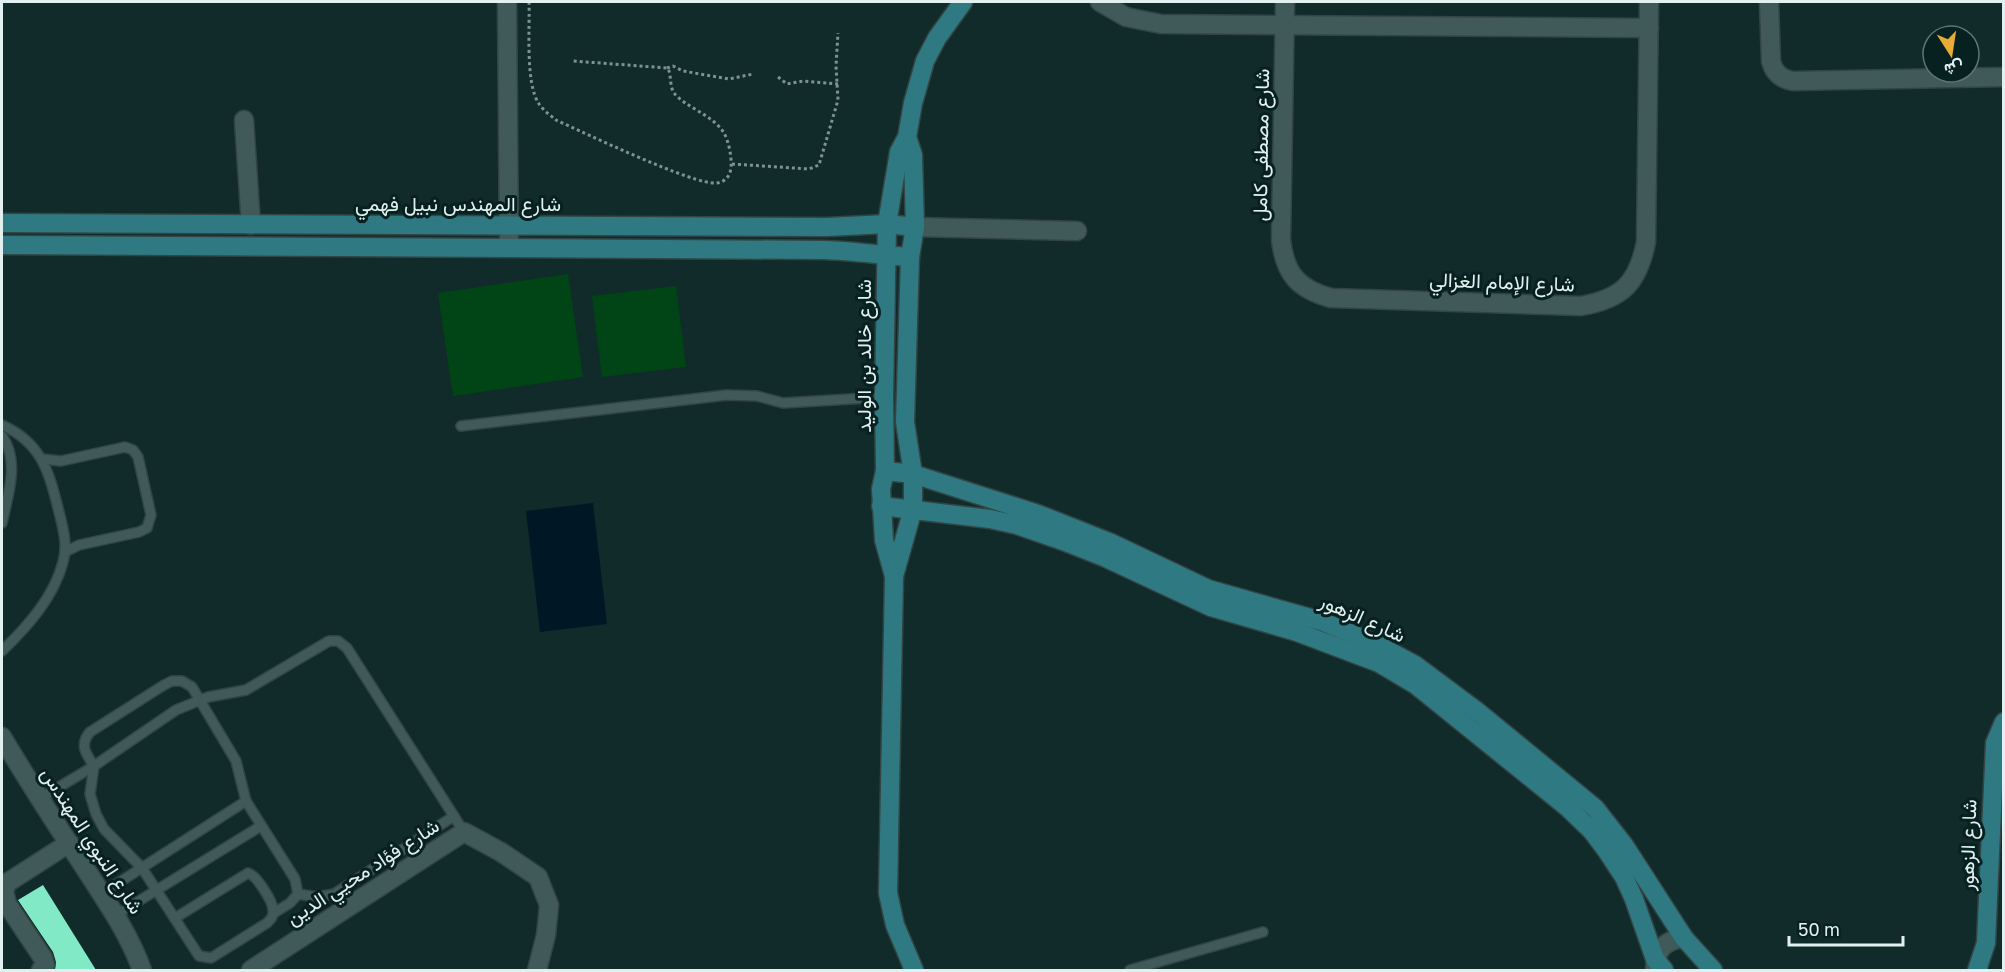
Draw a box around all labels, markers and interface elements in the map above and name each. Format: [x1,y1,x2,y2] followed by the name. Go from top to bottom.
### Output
[1921,24,1981,84] north arrow
[1943,57,1966,80] text: ش
[1247,68,1276,222] street label: شارع مصطفى كامل
[355,191,561,221] street label: شارع المهندس نبيل فهمي
[1429,266,1575,302] street label: شارع الإمام الغزالي
[851,279,878,433] street label: شارع خالد بن الوليد
[1314,587,1410,649] street label: شارع الزهور
[32,762,149,921] street label: شارع النبوي المهندس
[1953,799,1984,892] street label: شارع الزهور
[281,813,446,934] street label: شارع فؤاد محيي الدين
[1789,909,1903,947] scale bar
[1798,918,1840,940] text: 50 m

